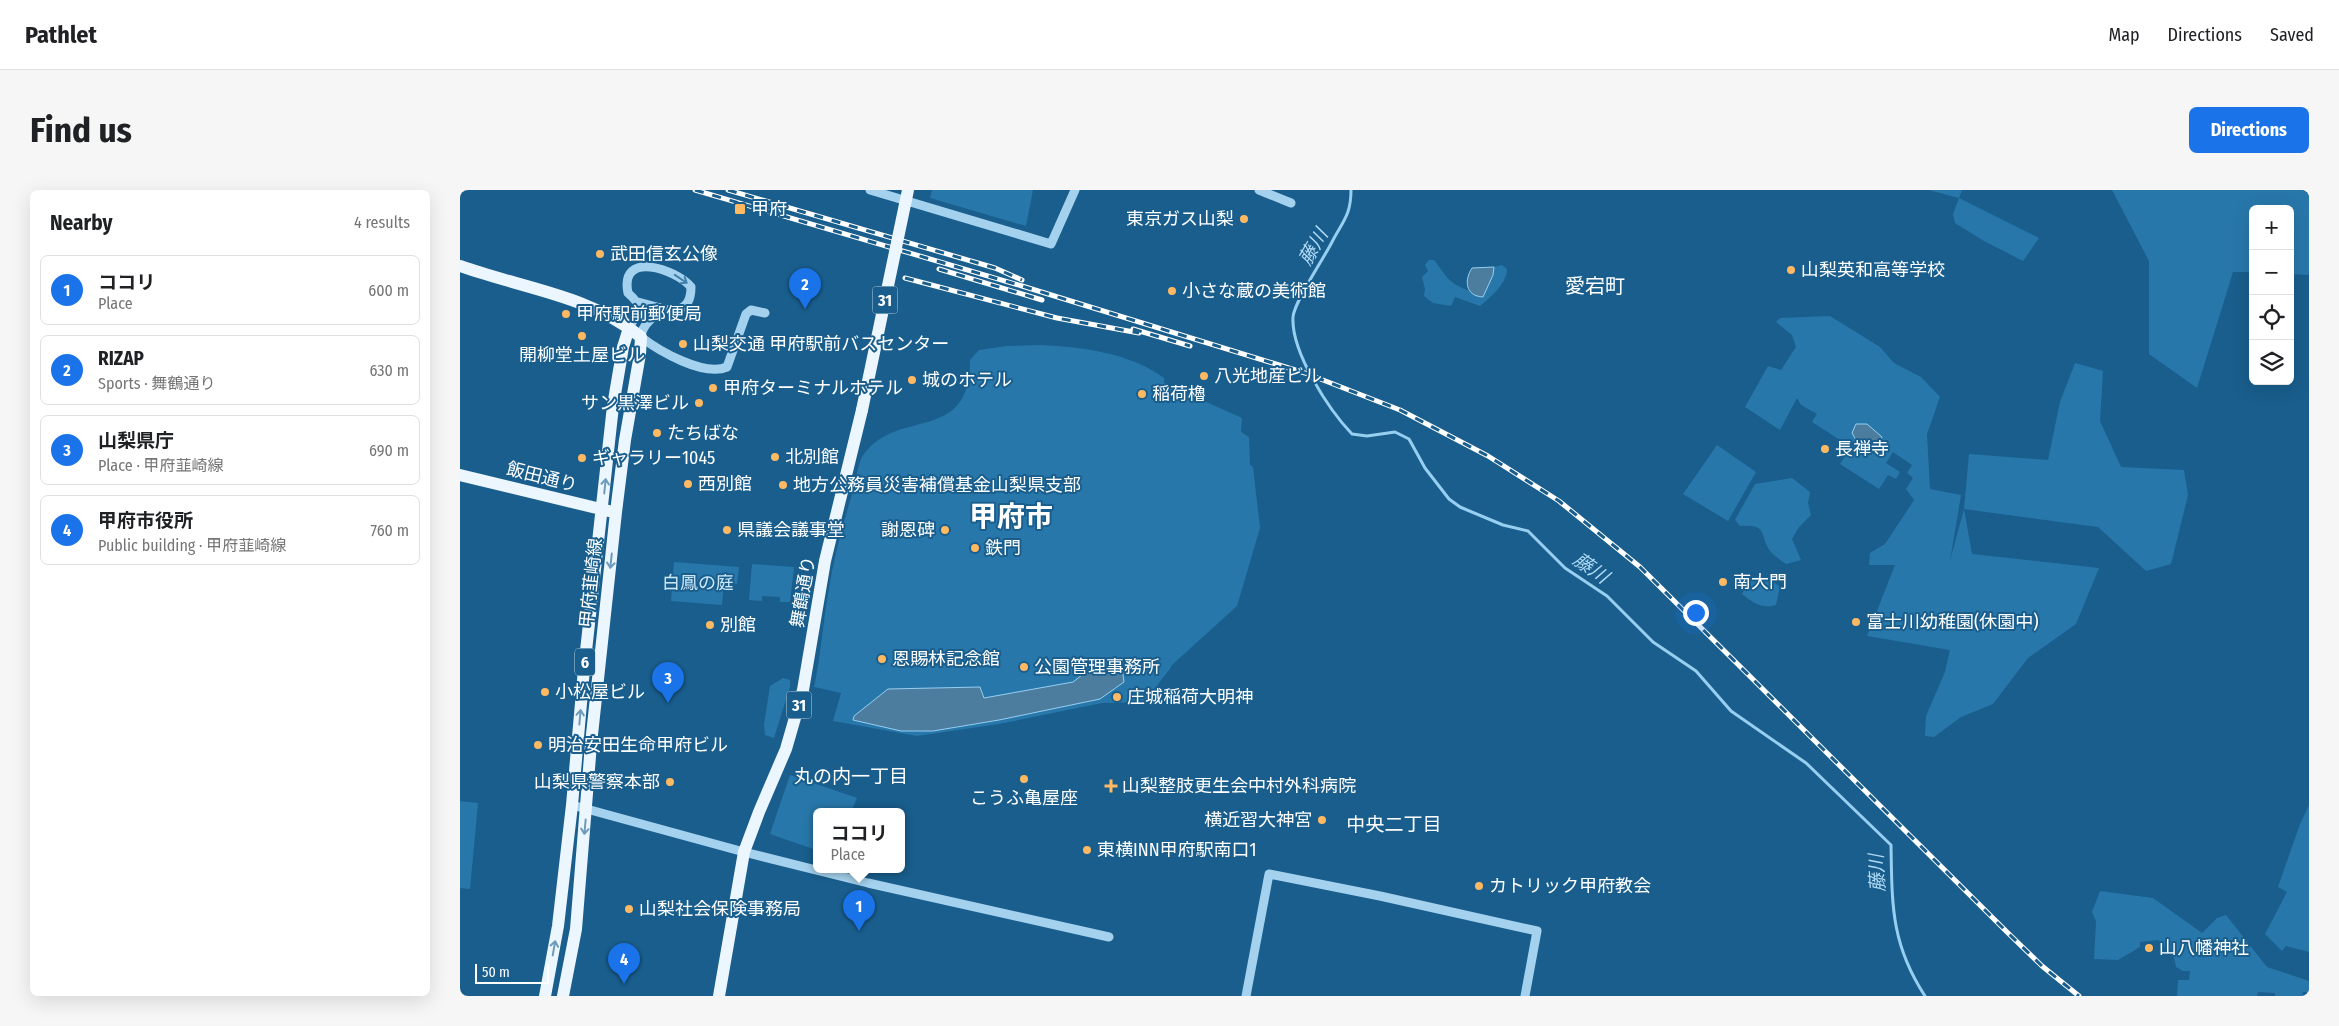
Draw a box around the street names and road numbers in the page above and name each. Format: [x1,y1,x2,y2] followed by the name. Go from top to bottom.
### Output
[872,286,898,314] road number: 31
[504,458,580,496] street label: 飯田通り
[575,537,607,629] street label: 甲府韮崎線
[786,555,820,629] street label: 舞鶴通り
[575,648,595,676] road number: 6
[786,692,812,718] road number: 31

